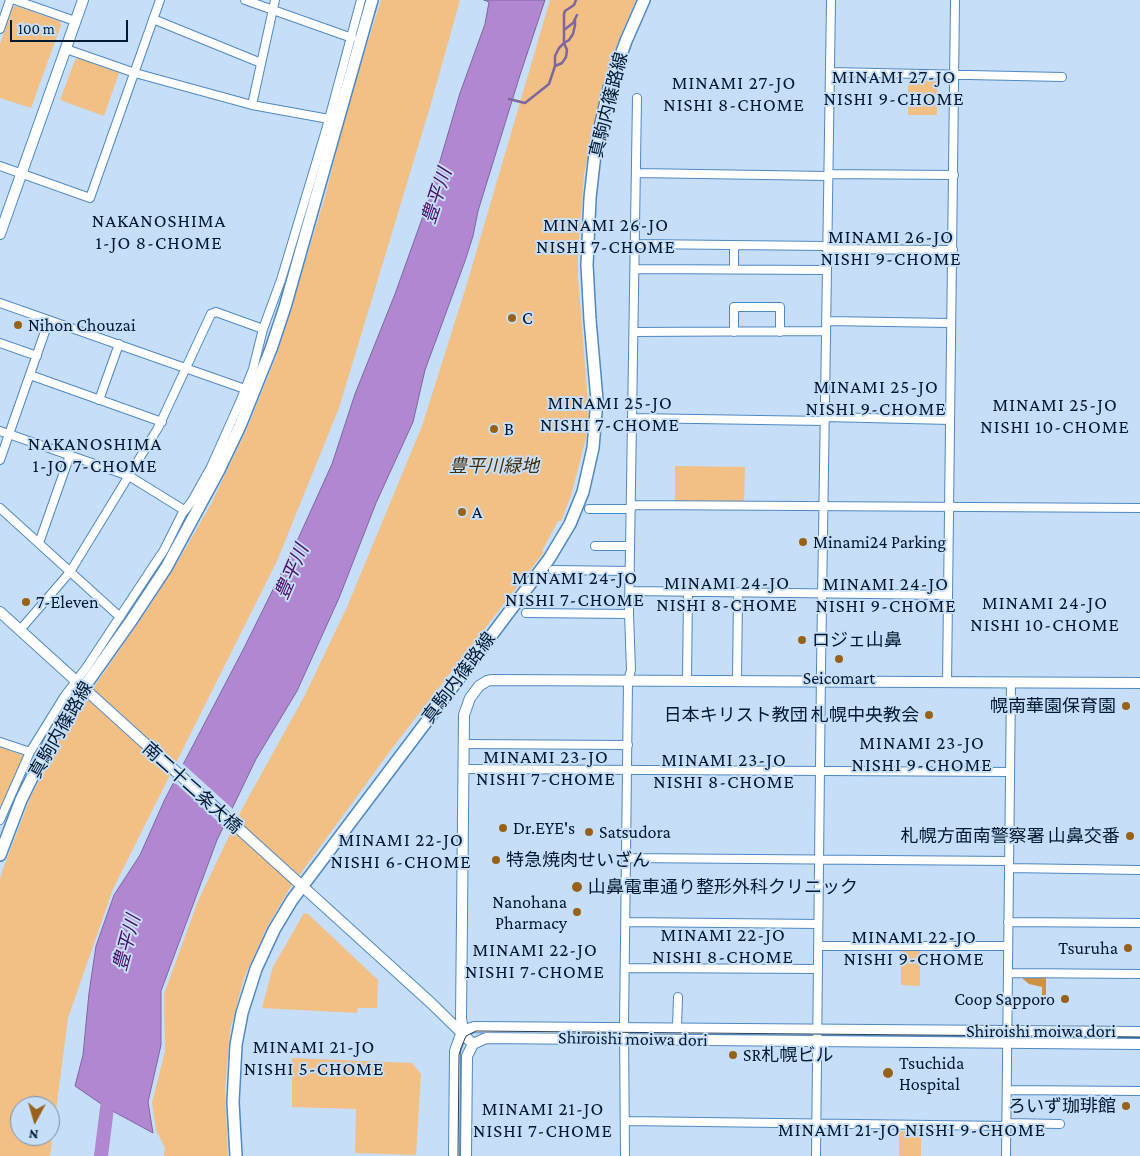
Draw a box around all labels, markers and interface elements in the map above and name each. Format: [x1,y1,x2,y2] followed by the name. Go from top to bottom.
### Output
[12,10,130,42] scale bar
[18,21,55,37] text: 100 m
[585,50,633,160] street label: 真駒内篠路線
[822,66,966,110] district label: MINAMI 27-JO NISHI 9-CHOME
[662,72,806,116] district label: MINAMI 27-JO NISHI 8-CHOME
[417,165,457,227] water label: 豊平川
[90,210,228,254] district label: NAKANOSHIMA 1-JO 8-CHOME
[534,214,678,258] district label: MINAMI 26-JO NISHI 7-CHOME
[819,226,963,270] district label: MINAMI 26-JO NISHI 9-CHOME
[522,307,533,329] place label: C
[506,312,518,324] marker: C
[28,314,136,336] place label: Nihon Chouzai
[12,319,24,331] marker: Nihon Chouzai
[804,376,948,420] district label: MINAMI 25-JO NISHI 9-CHOME
[538,392,682,436] district label: MINAMI 25-JO NISHI 7-CHOME
[979,394,1131,438] district label: MINAMI 25-JO NISHI 10-CHOME
[504,418,514,440] place label: B
[488,423,500,435] marker: B
[26,433,164,477] district label: NAKANOSHIMA 1-JO 7-CHOME
[449,455,539,477] park label: 豊平川緑地
[472,501,482,523] place label: A
[456,506,468,518] marker: A
[813,531,946,553] place label: Minami24 Parking
[797,536,809,548] marker: Minami24 Parking
[270,541,314,603] water label: 豊平川
[503,567,647,611] district label: MINAMI 24-JO NISHI 7-CHOME
[655,572,799,616] district label: MINAMI 24-JO NISHI 8-CHOME
[814,573,958,617] district label: MINAMI 24-JO NISHI 9-CHOME
[36,591,99,613] place label: 7-Eleven
[969,592,1121,636] district label: MINAMI 24-JO NISHI 10-CHOME
[20,596,32,608] marker: 7-Eleven
[418,628,500,728] street label: 真駒内篠路線
[812,629,902,651] place label: ロジェ山鼻
[796,634,808,646] marker: ロジェ山鼻
[833,653,845,665] marker: Seicomart
[803,667,875,689] place label: Seicomart
[25,678,97,782] street label: 真駒内篠路線
[990,695,1116,717] place label: 幌南華園保育園
[1120,700,1132,712] marker: 幌南華園保育園
[664,704,919,726] place label: 日本キリスト教団 札幌中央教会
[923,709,935,721] marker: 日本キリスト教団 札幌中央教会
[850,732,994,776] district label: MINAMI 23-JO NISHI 9-CHOME
[138,738,246,838] street label: 南二十二条大橋
[474,746,618,790] district label: MINAMI 23-JO NISHI 7-CHOME
[652,749,796,793] district label: MINAMI 23-JO NISHI 8-CHOME
[513,817,575,839] place label: Dr.EYE's
[599,821,671,843] place label: Satsudora
[497,822,509,834] marker: Dr.EYE's
[901,825,1120,847] place label: 札幌方面南警察署 山鼻交番
[583,826,595,838] marker: Satsudora
[329,829,473,873] district label: MINAMI 22-JO NISHI 6-CHOME
[1124,830,1136,842] marker: 札幌方面南警察署 山鼻交番
[506,849,650,871] place label: 特急焼肉せいざん
[490,854,502,866] marker: 特急焼肉せいざん
[588,876,858,898] place label: 山鼻電車通り整形外科クリニック
[570,880,584,894] marker: 山鼻電車通り整形外科クリニック
[492,891,567,934] place label: Nanohana Pharmacy
[571,906,583,918] marker: Nanohana Pharmacy
[109,913,145,973] water label: 豊平川
[651,924,795,968] district label: MINAMI 22-JO NISHI 8-CHOME
[842,926,986,970] district label: MINAMI 22-JO NISHI 9-CHOME
[1058,937,1118,959] place label: Tsuruha
[463,939,607,983] district label: MINAMI 22-JO NISHI 7-CHOME
[1122,942,1134,954] marker: Tsuruha
[954,988,1055,1010] place label: Coop Sapporo
[1059,993,1071,1005] marker: Coop Sapporo
[966,1020,1116,1042] street label: Shiroishi moiwa dori
[558,1027,708,1051] street label: Shiroishi moiwa dori
[242,1036,386,1080] district label: MINAMI 21-JO NISHI 5-CHOME
[743,1044,833,1066] place label: SR札幌ビル
[727,1049,739,1061] marker: SR札幌ビル
[899,1052,964,1094] place label: Tsuchida Hospital
[881,1066,895,1080] marker: Tsuchida Hospital
[1008,1095,1116,1117] place label: ろいず珈琲館
[10,1096,60,1146] north arrow
[471,1098,615,1142] district label: MINAMI 21-JO NISHI 7-CHOME
[1120,1100,1132,1112] marker: ろいず珈琲館
[775,1119,1049,1141] district label: MINAMI 21-JO NISHI 9-CHOME
[28,1126,39,1143] text: N

